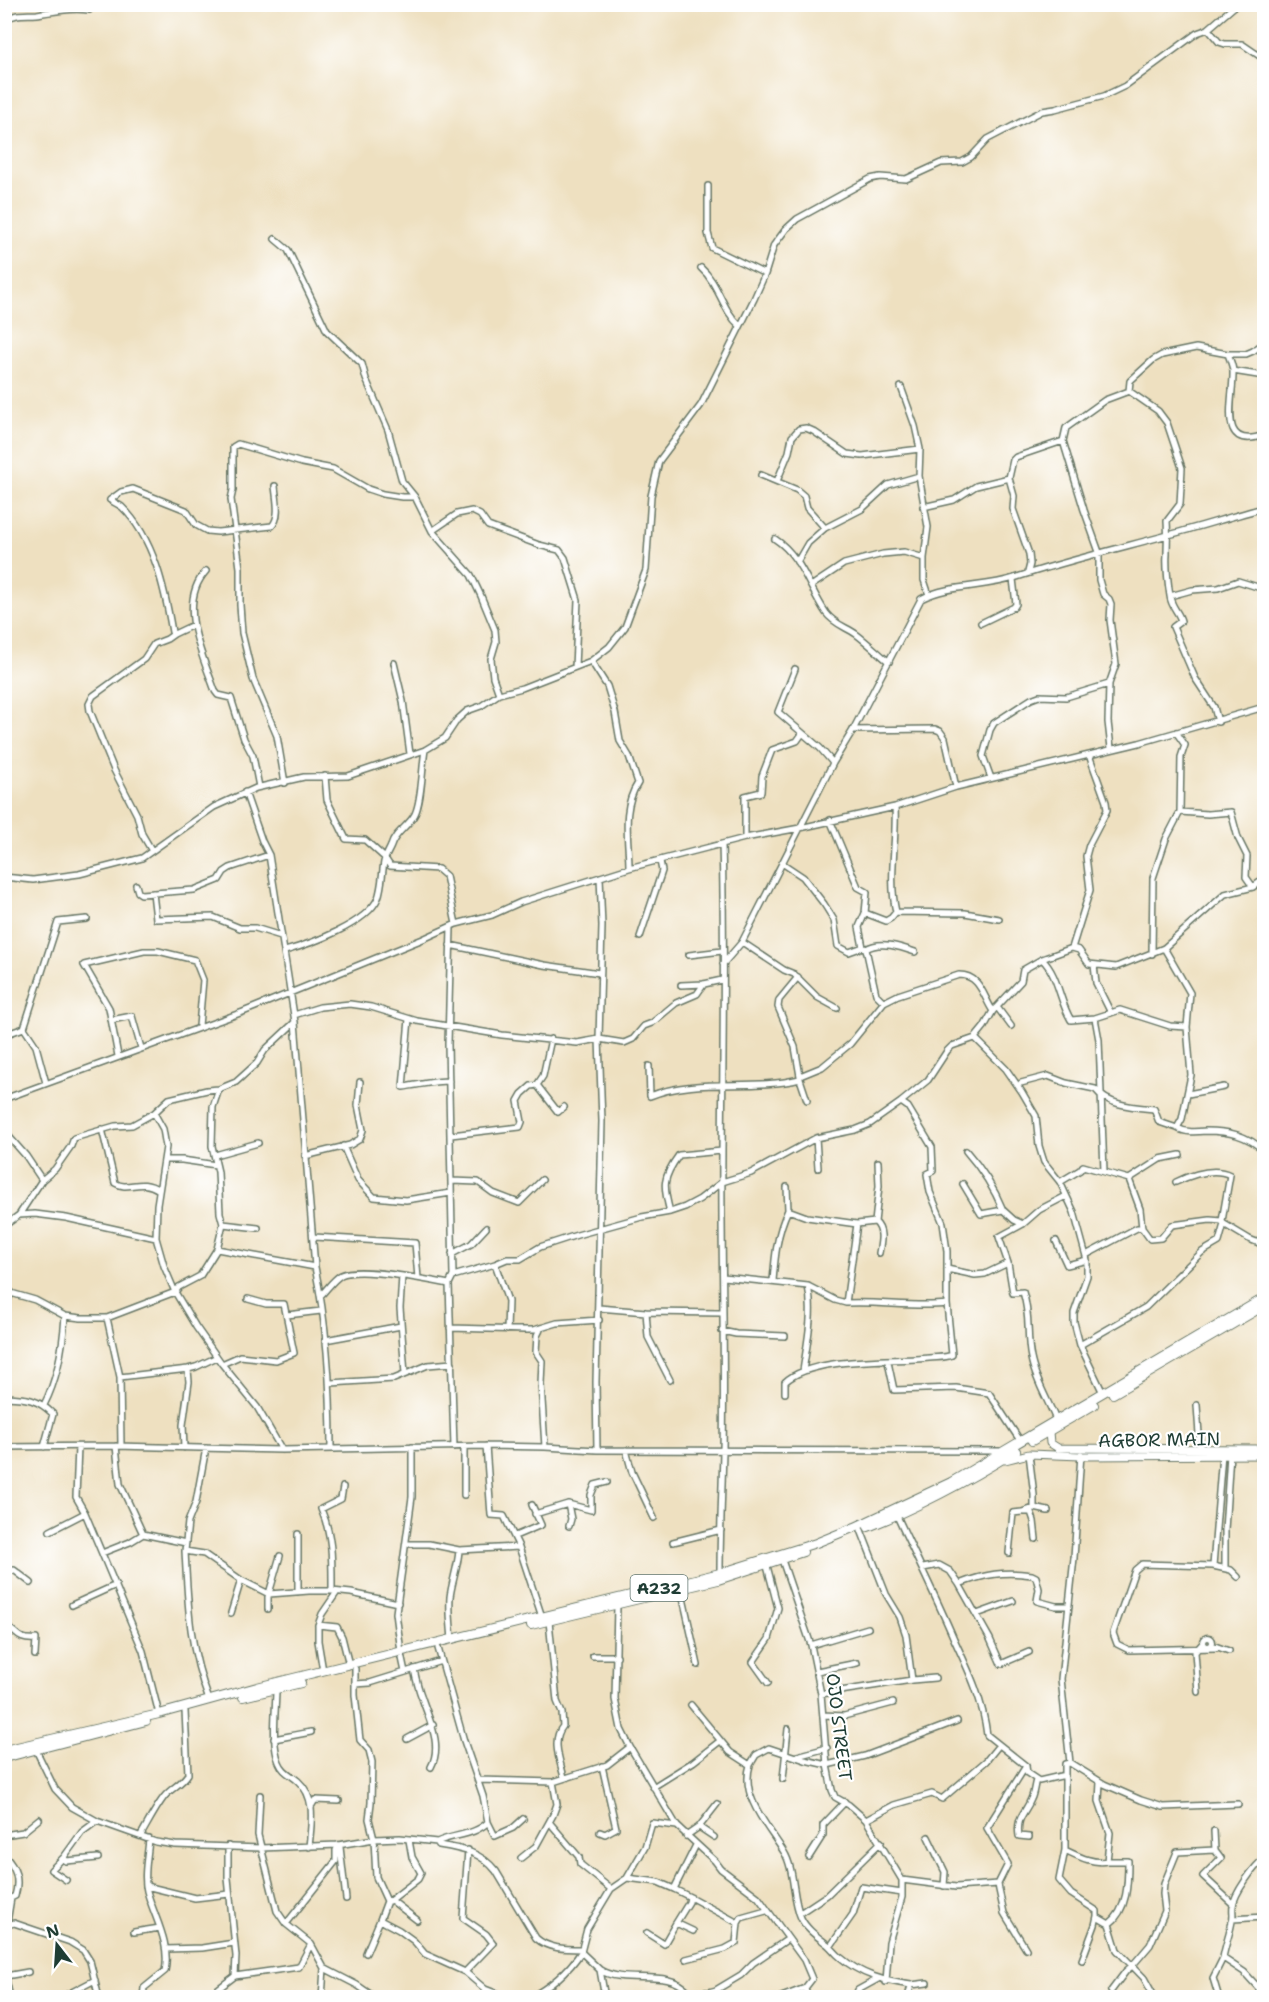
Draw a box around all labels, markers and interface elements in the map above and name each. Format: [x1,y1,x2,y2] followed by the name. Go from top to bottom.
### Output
[1098,1427,1220,1453] street label: AGBOR MAIN
[630,1575,688,1601] road number: A232
[820,1672,858,1782] street label: OJO STREET
[27,1915,87,1975] north arrow
[44,1919,62,1943] text: N

